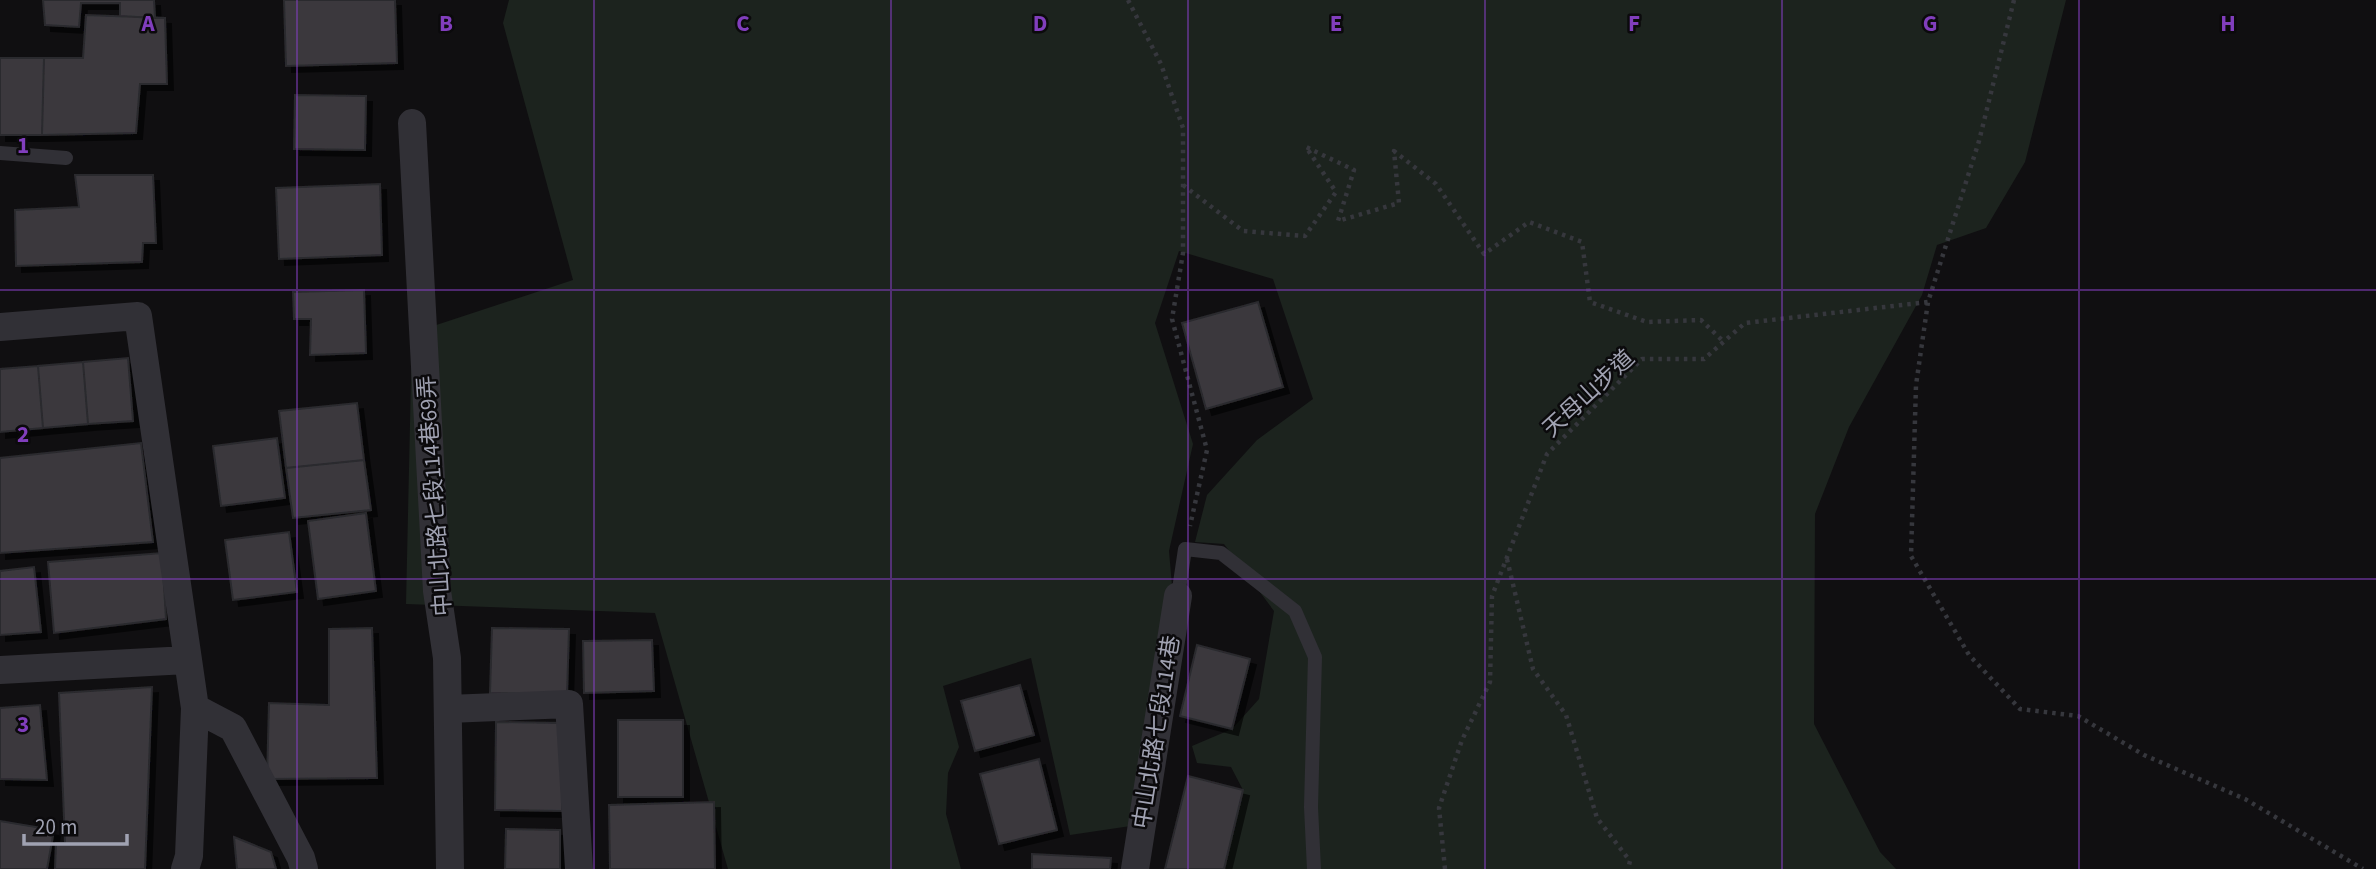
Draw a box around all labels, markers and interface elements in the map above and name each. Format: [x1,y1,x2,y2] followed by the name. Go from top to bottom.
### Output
[140,7,155,40] text: A
[439,7,453,40] text: B
[736,7,750,40] text: C
[1033,7,1047,40] text: D
[1330,7,1342,40] text: E
[1628,7,1640,40] text: F
[1923,7,1937,40] text: G
[2220,7,2236,40] text: H
[17,129,29,162] text: 1
[1535,342,1642,445] street label: 天母山步道
[410,375,459,617] street label: 中山北路七段114巷69弄
[17,418,29,451] text: 2
[1125,633,1188,831] street label: 中山北路七段114巷
[17,708,29,741] text: 3
[24,802,128,846] scale bar
[35,812,77,842] text: 20 m

